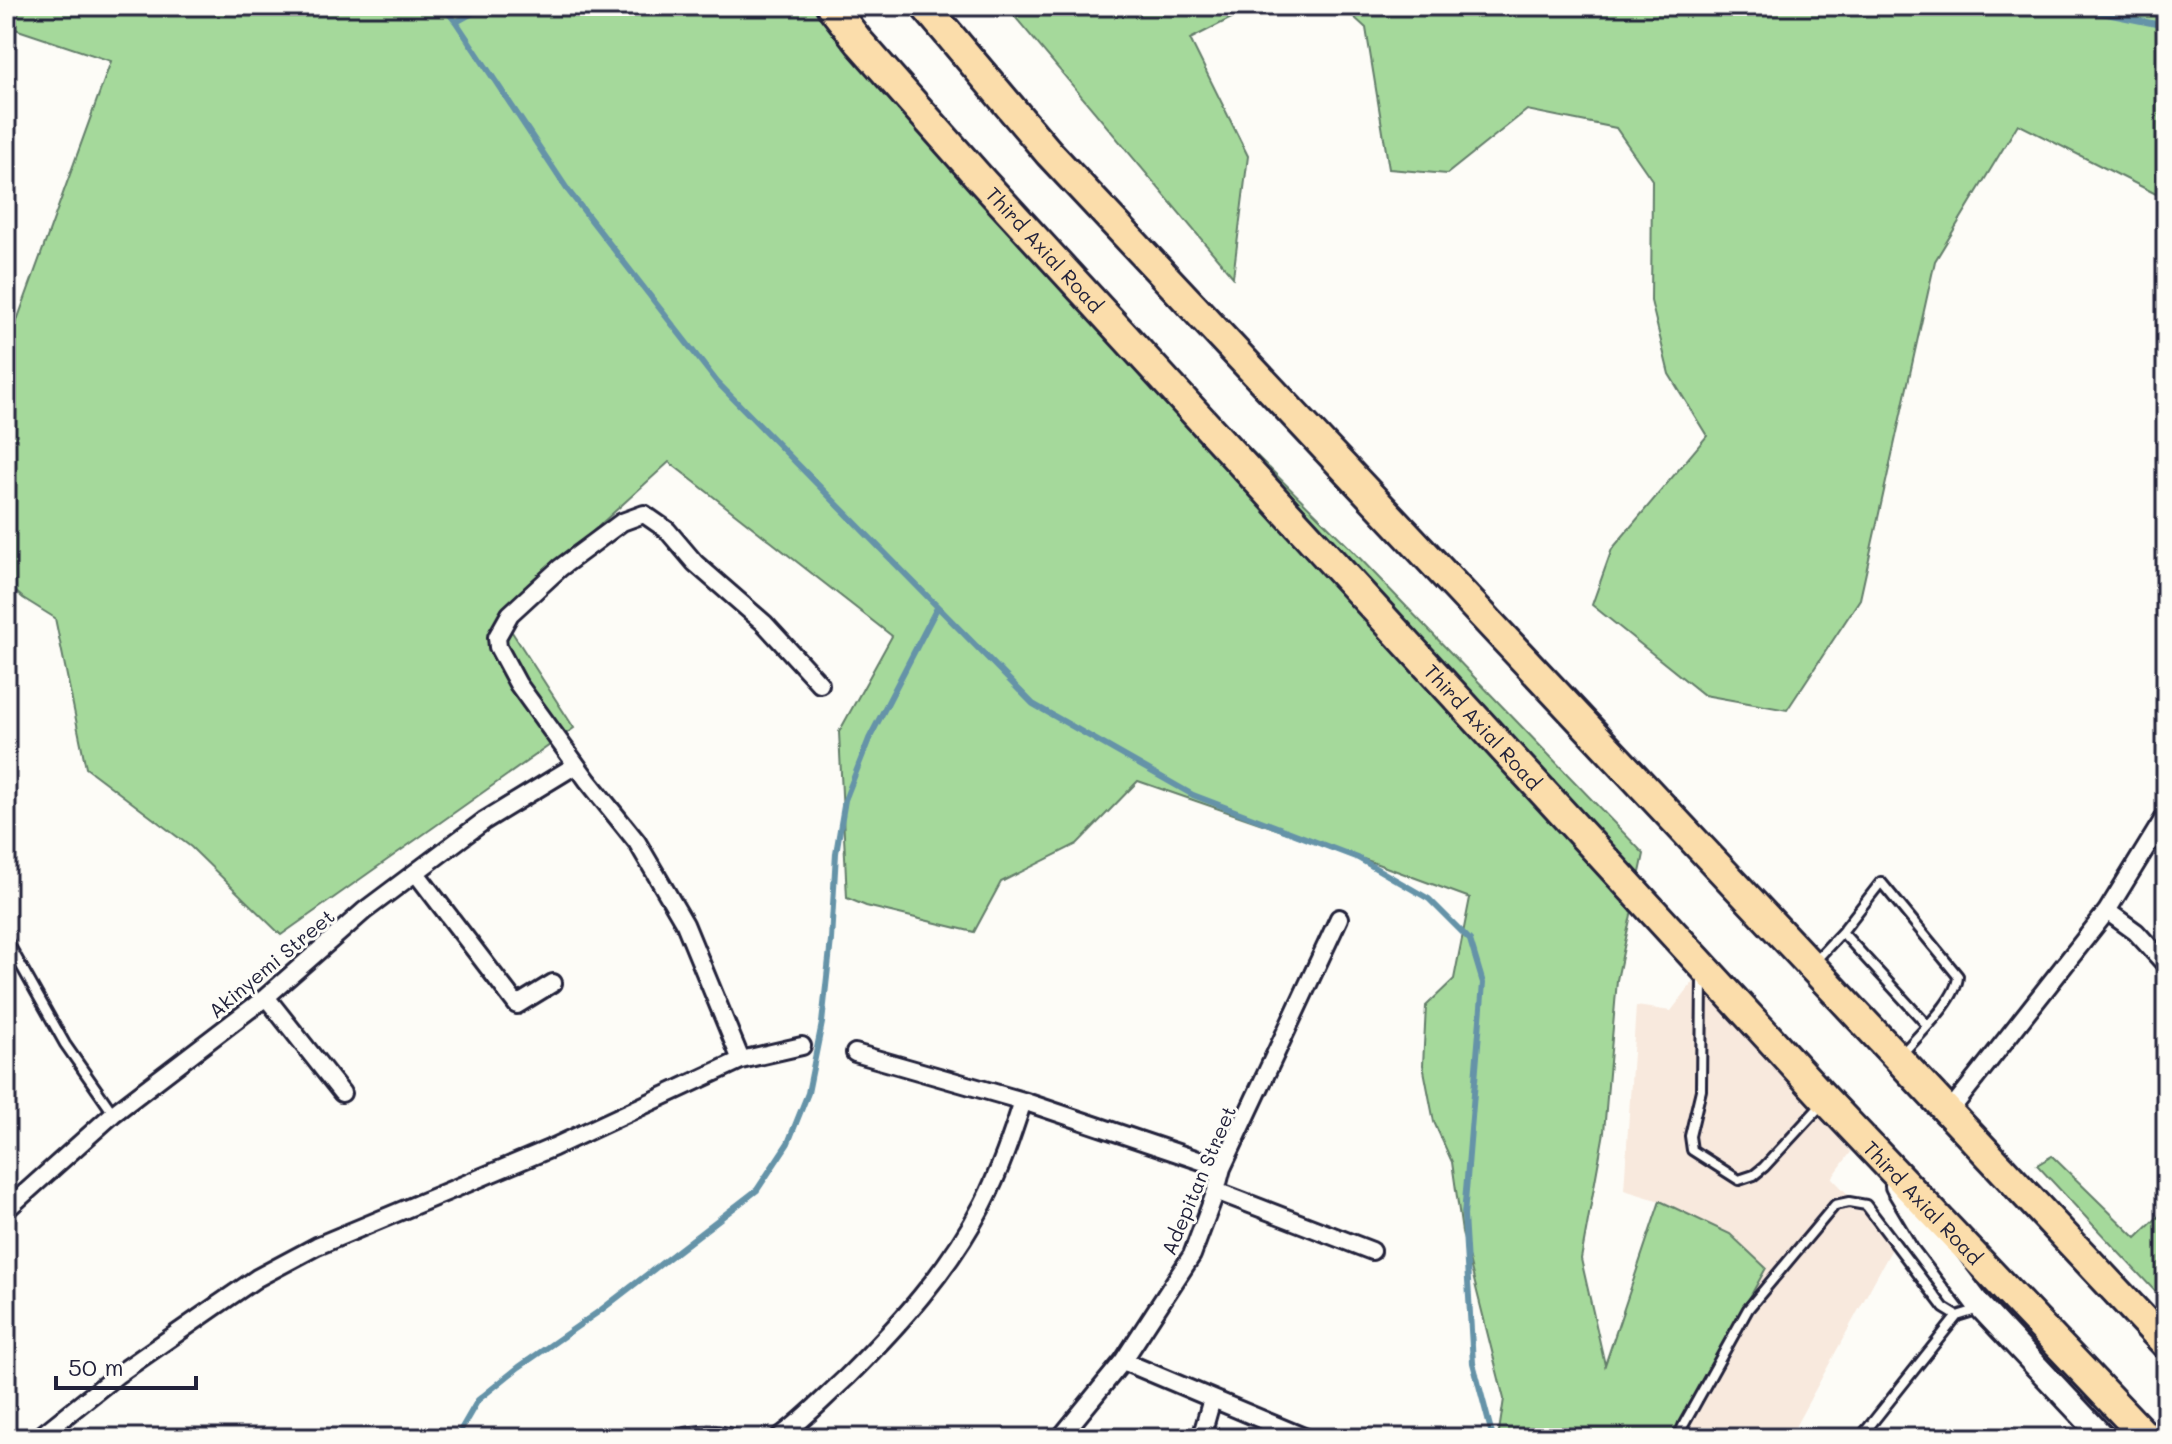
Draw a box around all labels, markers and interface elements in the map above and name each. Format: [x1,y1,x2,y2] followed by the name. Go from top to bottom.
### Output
[981,181,1109,318] street label: Third Axial Road
[1419,658,1547,795] street label: Third Axial Road
[203,903,339,1023] street label: Akinyemi Street
[1155,1101,1241,1259] street label: Adepitan Street
[1858,1135,1988,1270] street label: Third Axial Road
[56,1340,196,1390] scale bar
[68,1351,124,1382] text: 50 m

